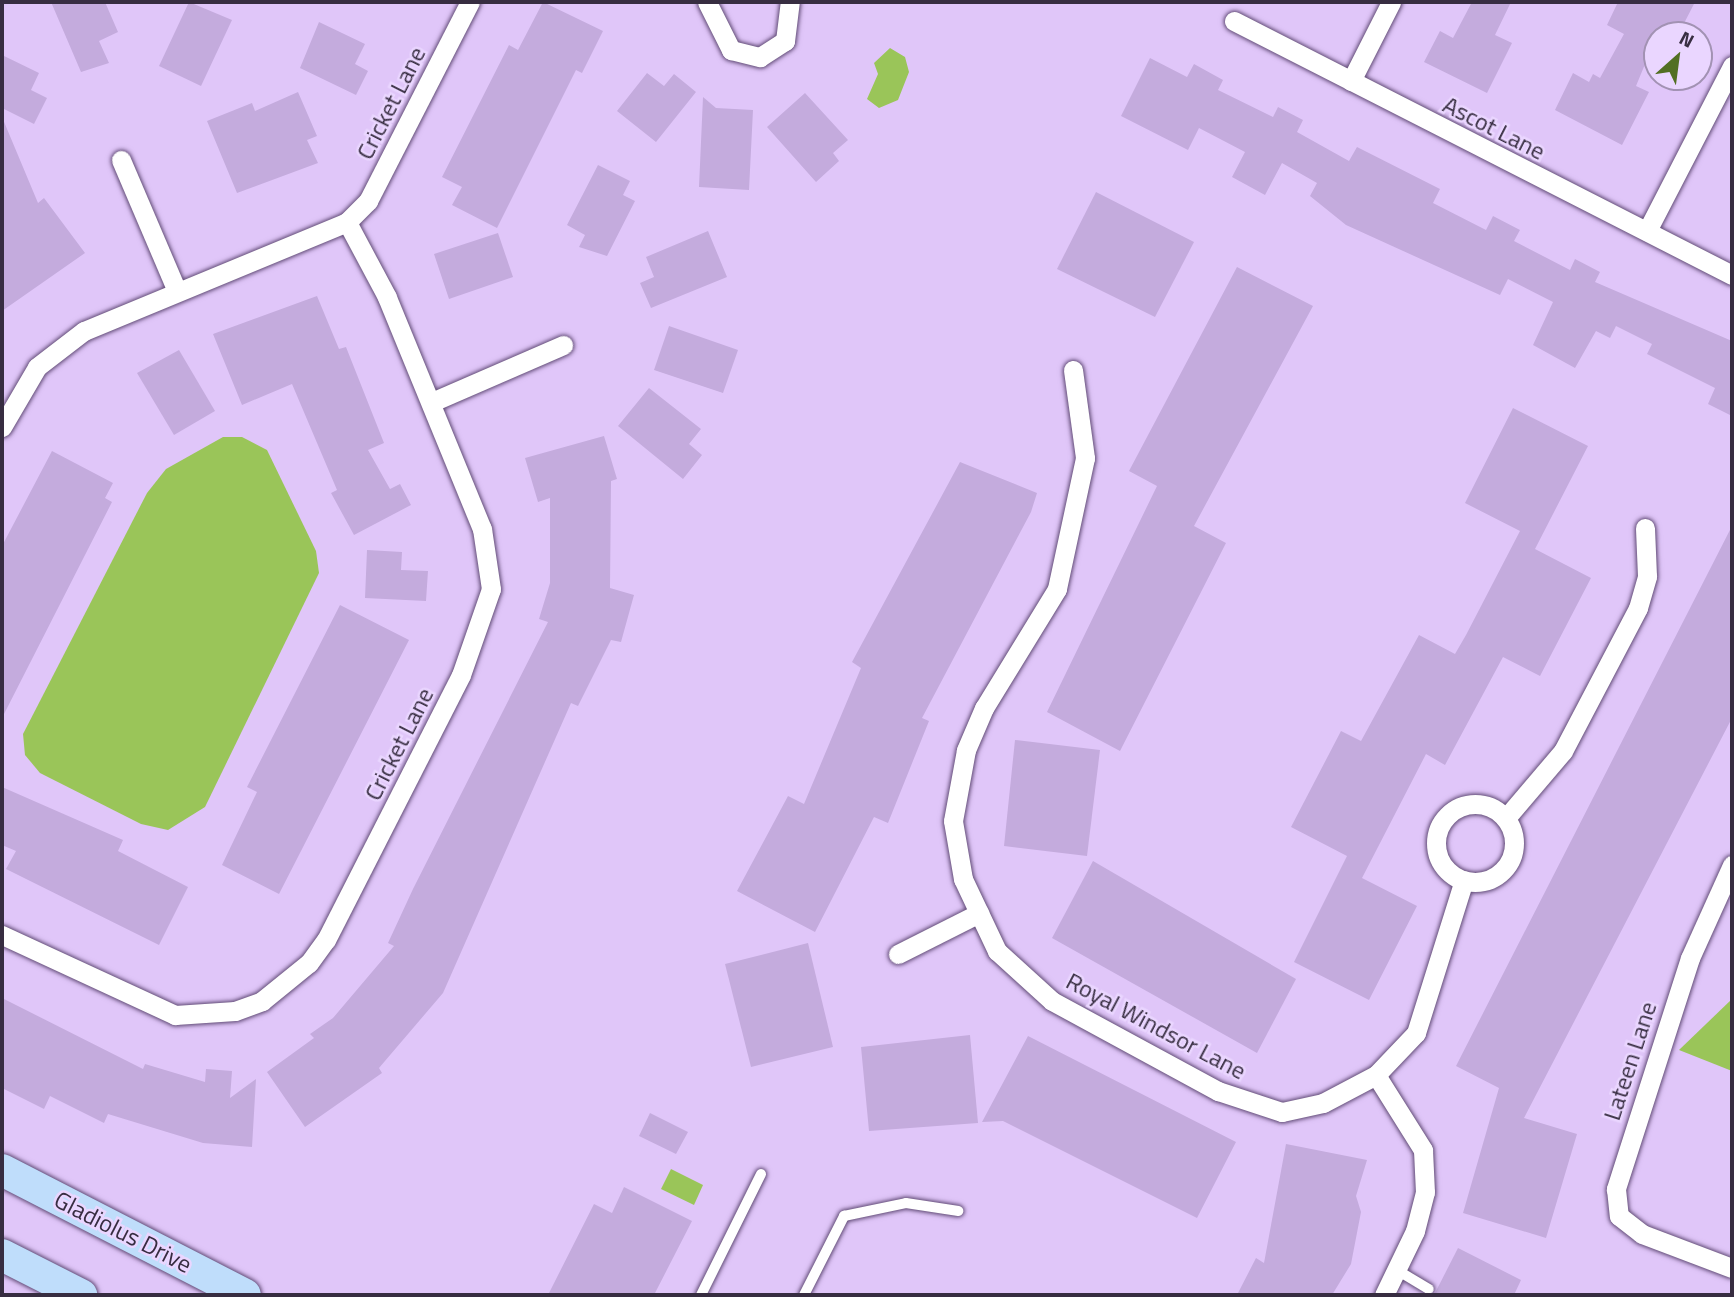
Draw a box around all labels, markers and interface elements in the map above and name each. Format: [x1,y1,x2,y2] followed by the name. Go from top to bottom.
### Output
[1643,21,1713,91] north arrow
[1675,23,1700,55] text: N
[350,42,432,164] street label: Cricket Lane
[1438,90,1550,166] street label: Ascot Lane
[358,683,440,805] street label: Cricket Lane
[1061,967,1251,1085] street label: Royal Windsor Lane
[1597,998,1663,1124] street label: Lateen Lane
[50,1185,196,1279] street label: Gladiolus Drive

